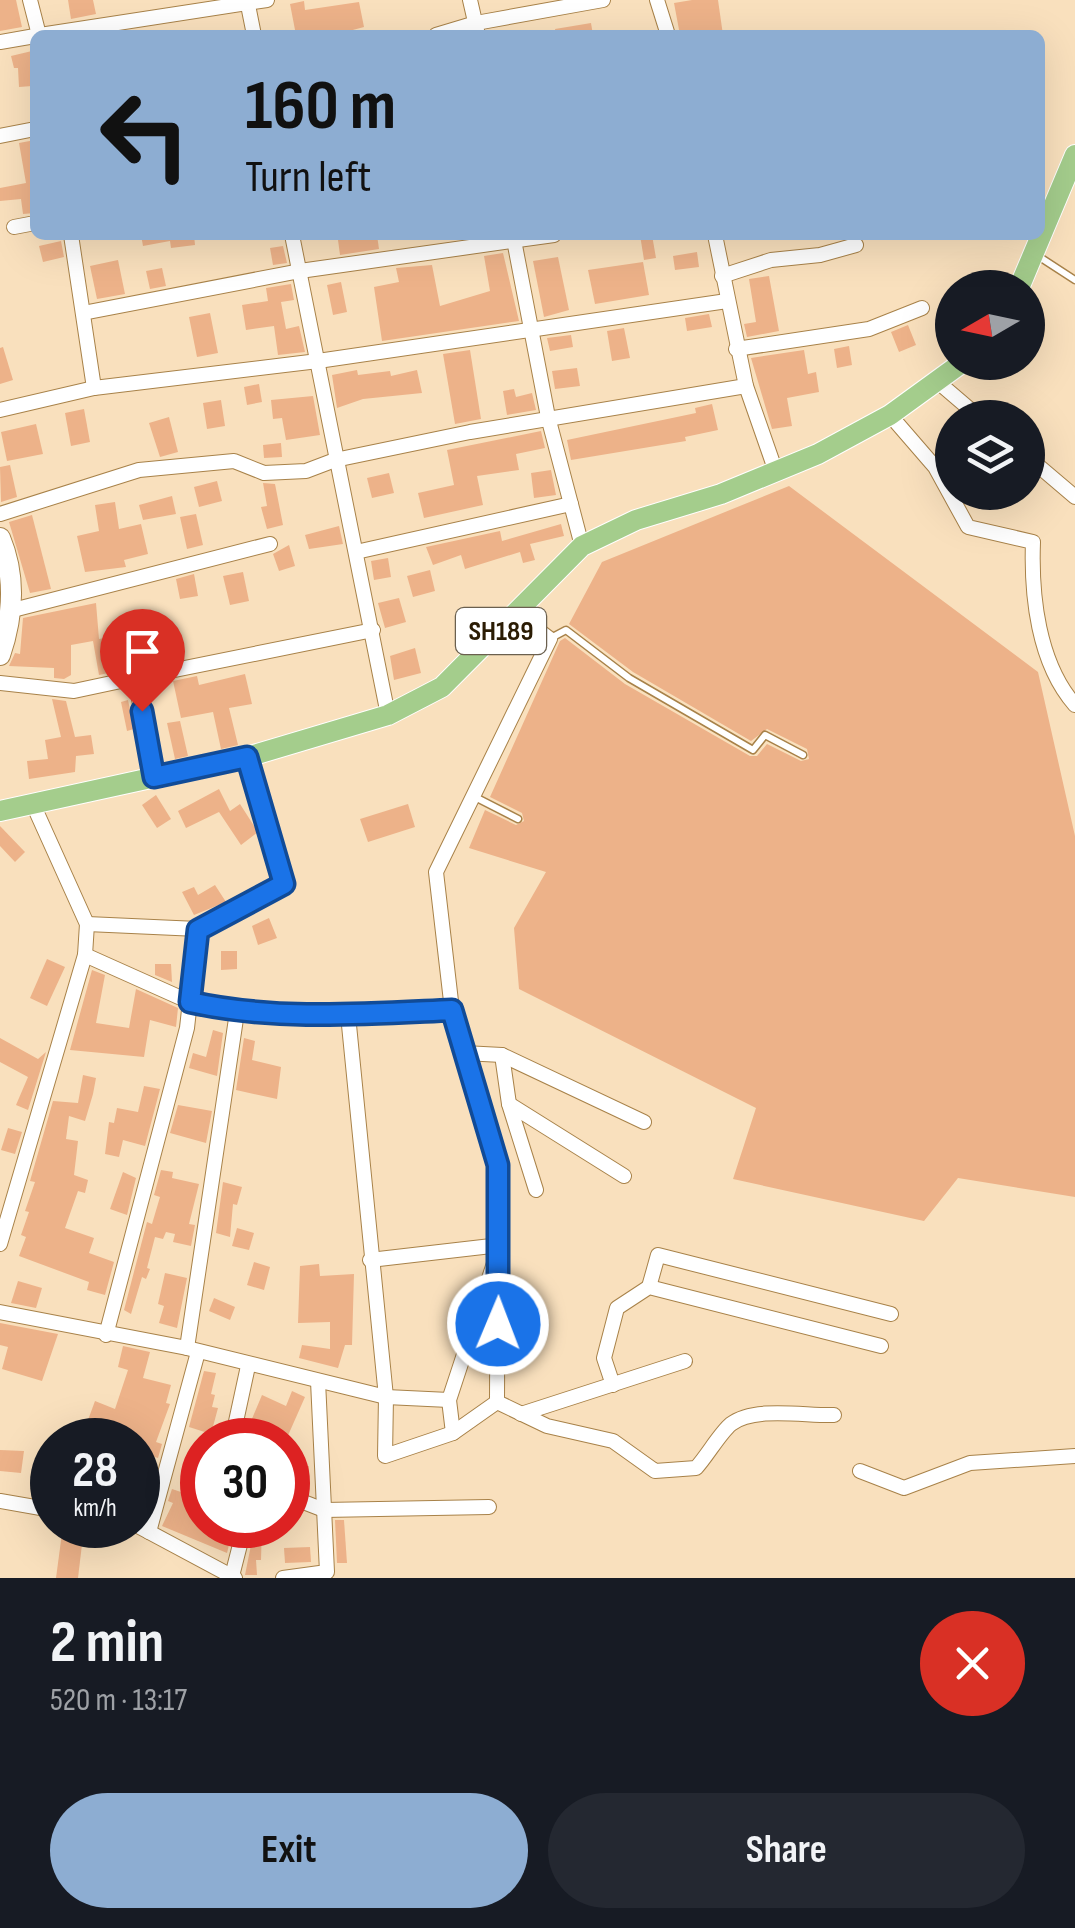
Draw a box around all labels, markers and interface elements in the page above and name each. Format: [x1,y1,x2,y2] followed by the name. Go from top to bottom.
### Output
[245,65,396,149] text: 160 m
[80,70,210,200] icon: left
[245,150,371,205] text: Turn left
[935,270,1045,380] north arrow
[935,270,1045,510] map controls
[935,400,1045,510] button: layers
[456,608,546,654] road number: SH189
[100,609,185,712] pin
[115,624,170,679] icon: arrive
[446,1272,550,1376] position arrow
[180,1418,310,1548] speed limit sign: 30
[72,1441,118,1501] text: 28
[73,1493,117,1524] text: km/h
[50,1607,164,1679] text: 2 min
[920,1611,1025,1716] button: close
[50,1681,187,1720] text: 520 m · 13:17
[50,1793,528,1908] button: Exit
[548,1793,1025,1908] button: Share

